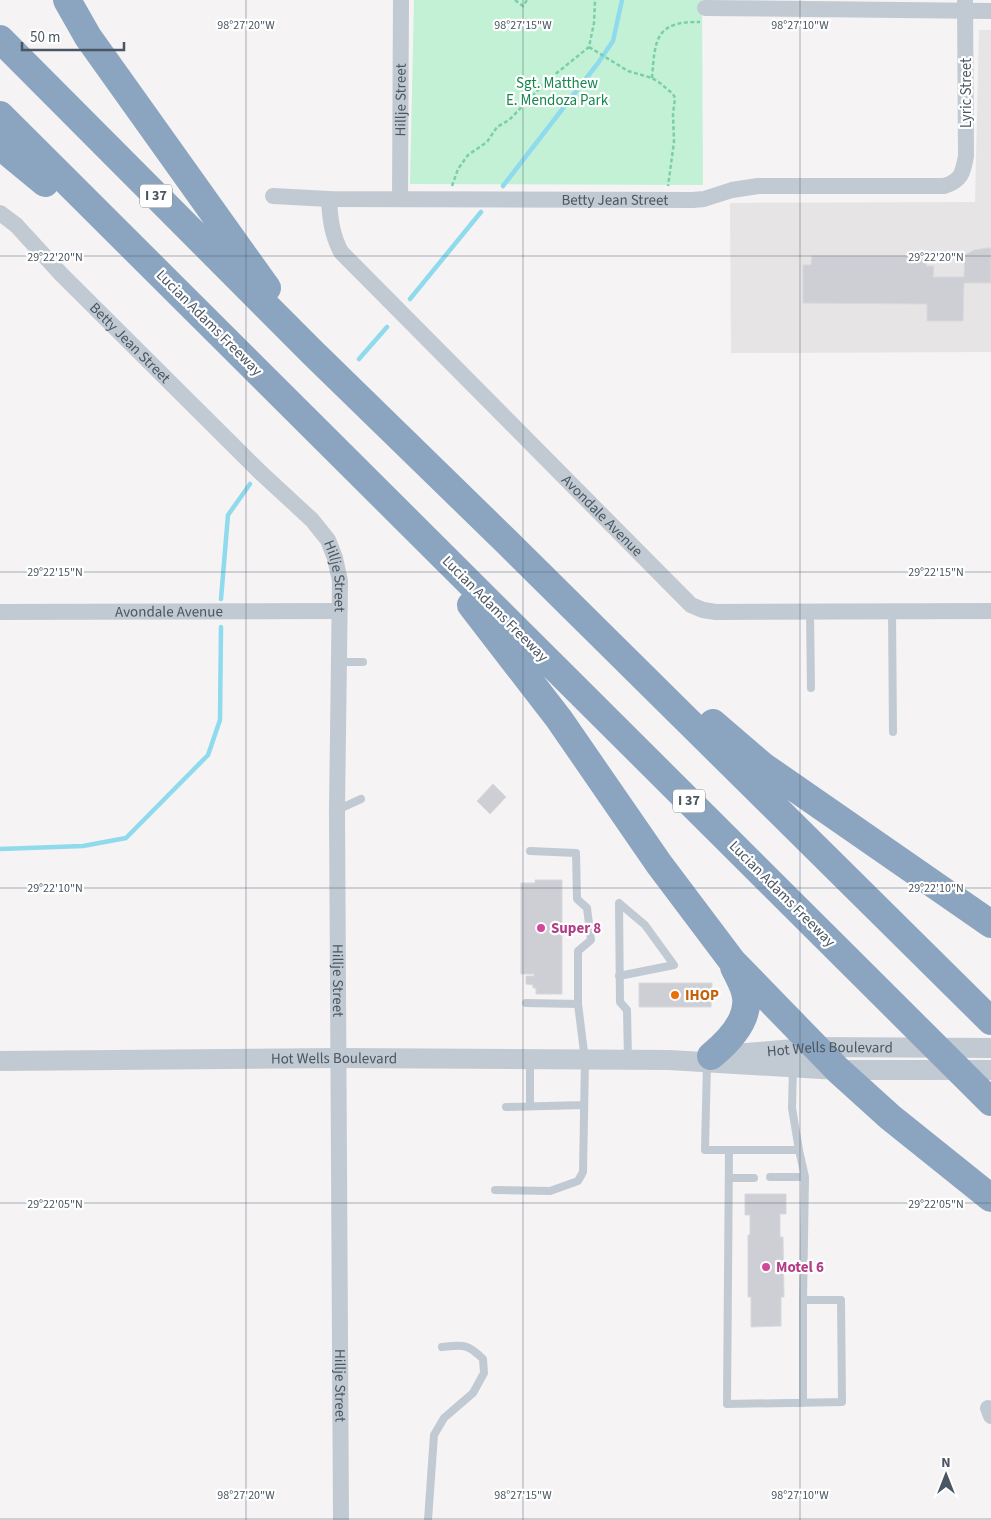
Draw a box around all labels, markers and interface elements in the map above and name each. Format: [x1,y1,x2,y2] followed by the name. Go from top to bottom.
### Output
[217,17,275,34] text: 98°27'20"W
[494,17,552,34] text: 98°27'15"W
[771,17,829,34] text: 98°27'10"W
[22,20,125,52] scale bar
[30,27,60,48] text: 50 m
[956,58,977,128] street label: Lyric Street
[390,63,411,137] street label: Hillje Street
[506,73,609,111] park label: Sgt. Matthew E. Mendoza Park
[140,185,172,208] road number: I 37
[561,189,668,210] street label: Betty Jean Street
[27,249,83,266] text: 29°22'20"N
[908,249,964,266] text: 29°22'20"N
[151,265,267,381] street label: Lucian Adams Freeway
[85,298,175,388] street label: Betty Jean Street
[557,470,648,561] street label: Avondale Avenue
[319,537,351,612] street label: Hillje Street
[437,551,553,667] street label: Lucian Adams Freeway
[27,564,83,581] text: 29°22'15"N
[908,564,964,581] text: 29°22'15"N
[115,601,223,622] street label: Avondale Avenue
[673,789,705,812] road number: I 37
[724,836,840,952] street label: Lucian Adams Freeway
[27,880,83,897] text: 29°22'10"N
[908,880,964,897] text: 29°22'10"N
[551,918,601,939] place label: Super 8
[535,922,547,934] marker: Super 8
[327,944,349,1017] street label: Hillje Street
[685,985,719,1006] place label: IHOP
[669,989,681,1001] marker: IHOP
[766,1036,893,1062] street label: Hot Wells Boulevard
[271,1047,397,1069] street label: Hot Wells Boulevard
[27,1196,83,1213] text: 29°22'05"N
[908,1196,964,1213] text: 29°22'05"N
[776,1257,824,1278] place label: Motel 6
[760,1261,772,1273] marker: Motel 6
[330,1349,351,1422] street label: Hillje Street
[921,1450,971,1500] north arrow
[941,1453,951,1473] text: N
[217,1487,275,1504] text: 98°27'20"W
[494,1487,552,1504] text: 98°27'15"W
[771,1487,829,1504] text: 98°27'10"W

